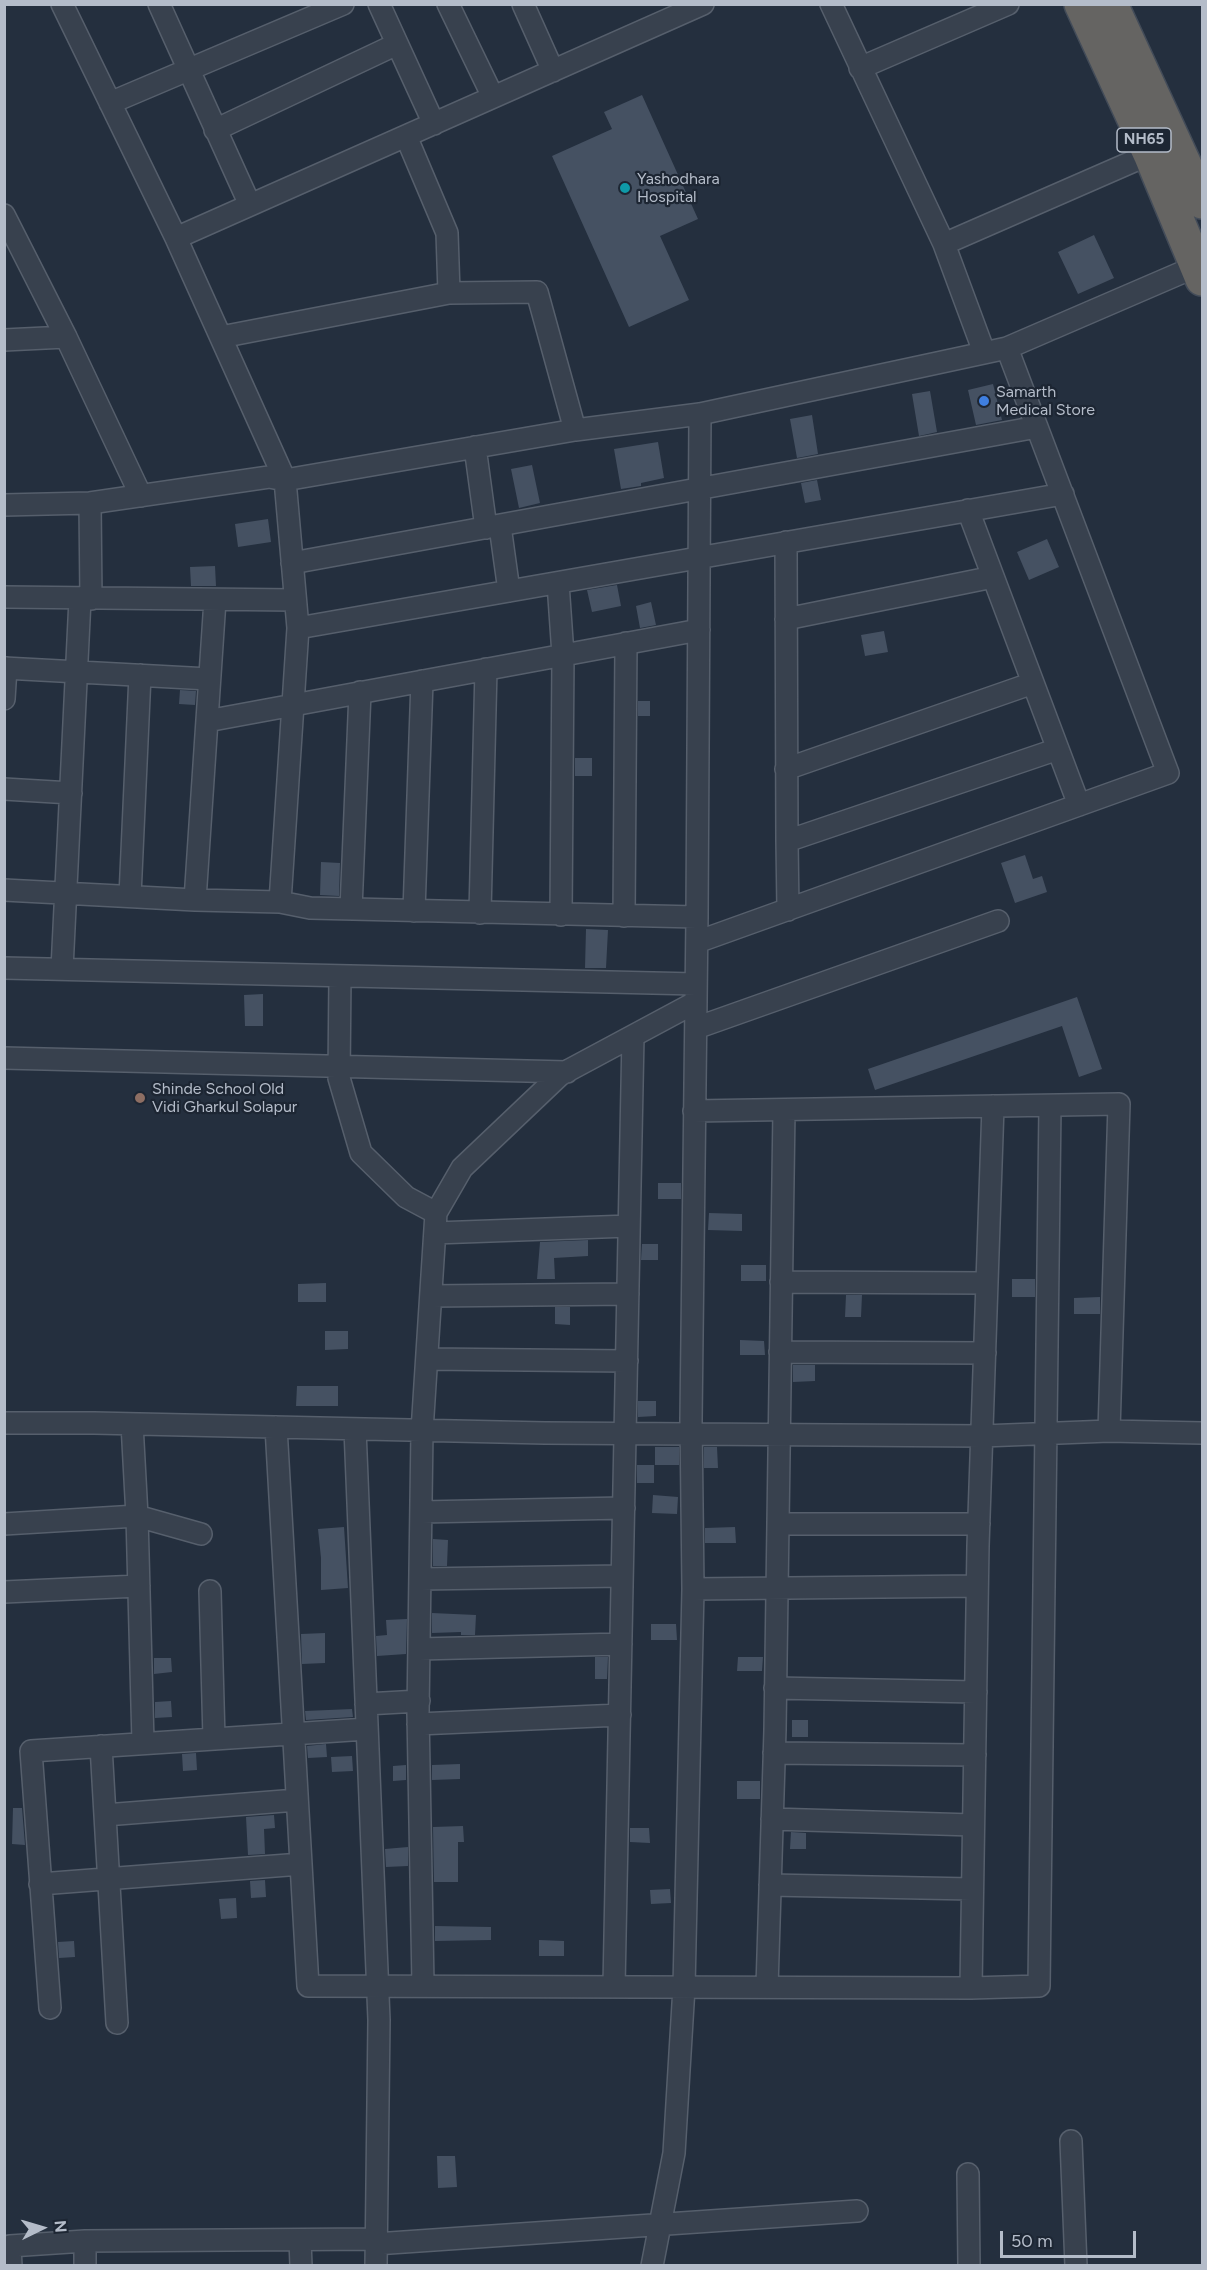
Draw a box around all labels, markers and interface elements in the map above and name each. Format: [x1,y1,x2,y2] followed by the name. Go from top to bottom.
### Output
[1117,128,1171,152] road number: NH65
[637,169,720,207] place label: Yashodhara Hospital
[618,181,632,195] marker: Yashodhara Hospital
[996,382,1095,420] place label: Samarth Medical Store
[977,394,991,408] marker: Samarth Medical Store
[152,1079,297,1117] place label: Shinde School Old Vidi Gharkul Solapur
[133,1091,147,1105] marker: Shinde School Old Vidi Gharkul Solapur
[12,2198,72,2258] north arrow
[50,2219,70,2233] text: N
[1003,2219,1140,2257] scale bar
[1011,2230,1053,2252] text: 50 m

